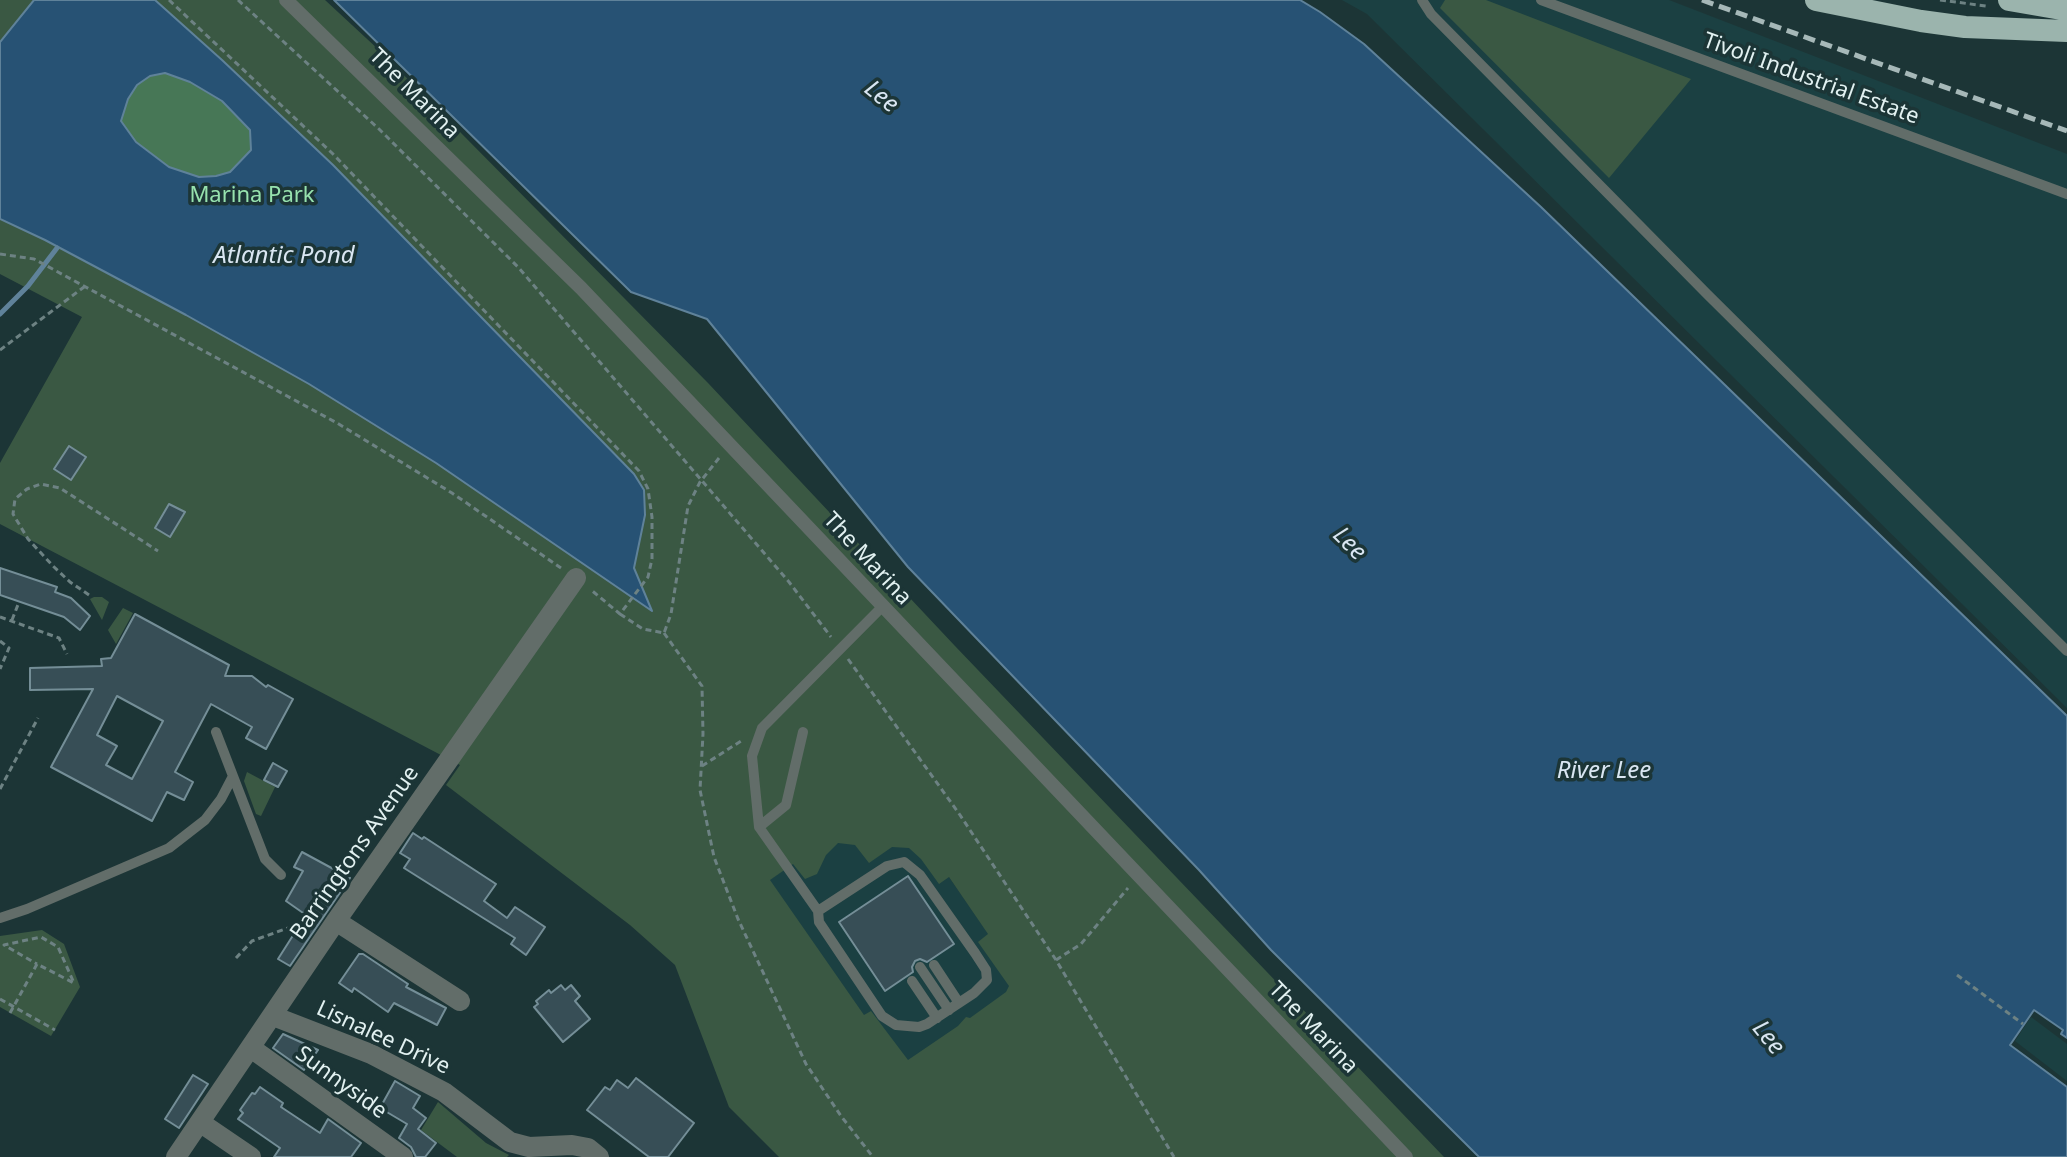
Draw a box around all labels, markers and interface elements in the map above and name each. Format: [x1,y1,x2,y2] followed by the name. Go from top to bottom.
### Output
[1699,28,1923,130] street label: Tivoli Industrial Estate
[363,43,465,145] street label: The Marina
[858,75,904,119] water label: Lee
[189,183,315,209] park label: Marina Park
[213,242,355,270] water label: Atlantic Pond
[817,507,917,611] street label: The Marina
[1326,521,1372,567] water label: Lee
[1557,757,1651,785] water label: River Lee
[285,761,425,945] street label: Barringtons Avenue
[1263,977,1363,1079] street label: The Marina
[312,996,454,1080] street label: Lisnalee Drive
[1746,1015,1790,1061] water label: Lee
[290,1041,392,1125] street label: Sunnyside

